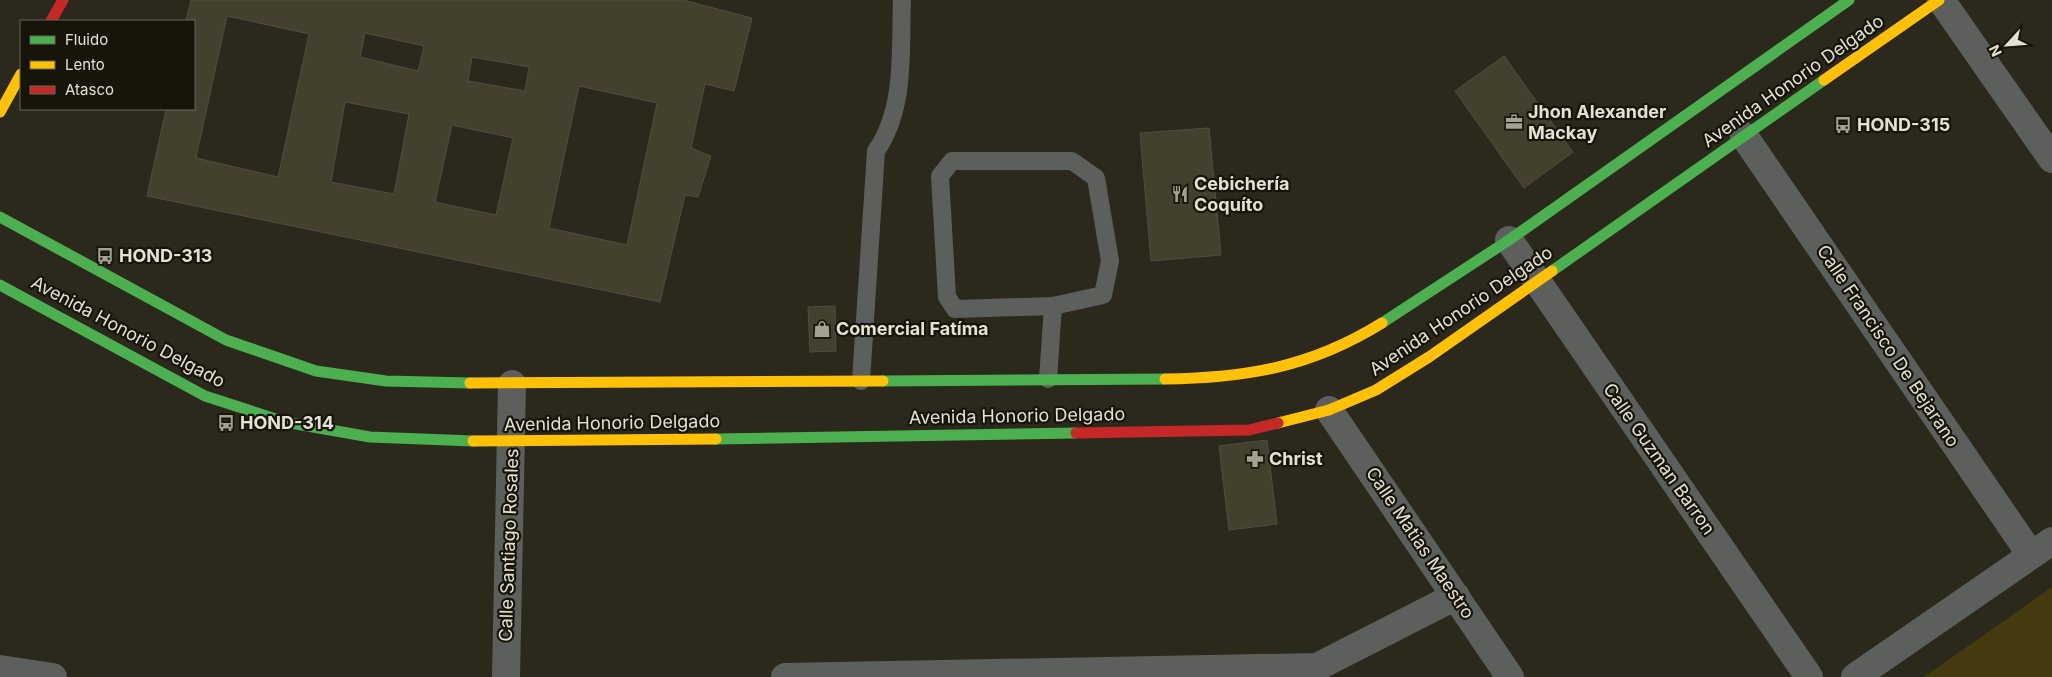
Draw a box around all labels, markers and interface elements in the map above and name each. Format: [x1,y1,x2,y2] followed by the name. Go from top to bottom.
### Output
[1698,10,1887,151] street label: Avenida Honorio Delgado
[20,20,195,110] legend
[1982,20,2032,70] north arrow
[65,30,108,49] text: Fluido
[1985,42,2005,59] text: N
[65,55,105,74] text: Lento
[65,80,114,99] text: Atasco
[1528,101,1666,143] place label: Jhon Alexander Mackay
[1504,112,1524,132] office icon: Jhon Alexander Mackay
[1857,114,1950,135] place label: HOND-315
[1833,115,1853,135] bus stop icon: HOND-315
[1194,173,1290,215] place label: Cebichería Coquíto
[1170,184,1190,204] restaurant icon: Cebichería Coquíto
[1365,241,1556,380] street label: Avenida Honorio Delgado
[1813,241,1964,451] street label: Calle Francisco De Bejarano
[119,245,212,266] place label: HOND-313
[95,246,115,266] bus stop icon: HOND-313
[28,272,229,392] street label: Avenida Honorio Delgado
[836,318,989,339] place label: Comercial Fatíma
[812,319,832,339] shop icon: Comercial Fatíma
[1599,379,1720,538] street label: Calle Guzman Barron
[909,403,1125,428] street label: Avenida Honorio Delgado
[504,410,720,435] street label: Avenida Honorio Delgado
[240,412,334,433] place label: HOND-314
[216,413,236,433] bus stop icon: HOND-314
[495,448,522,642] street label: Calle Santiago Rosales
[1269,448,1323,469] place label: Christ
[1245,449,1265,469] pharmacy icon: Christ
[1362,463,1479,623] street label: Calle Matias Maestro

